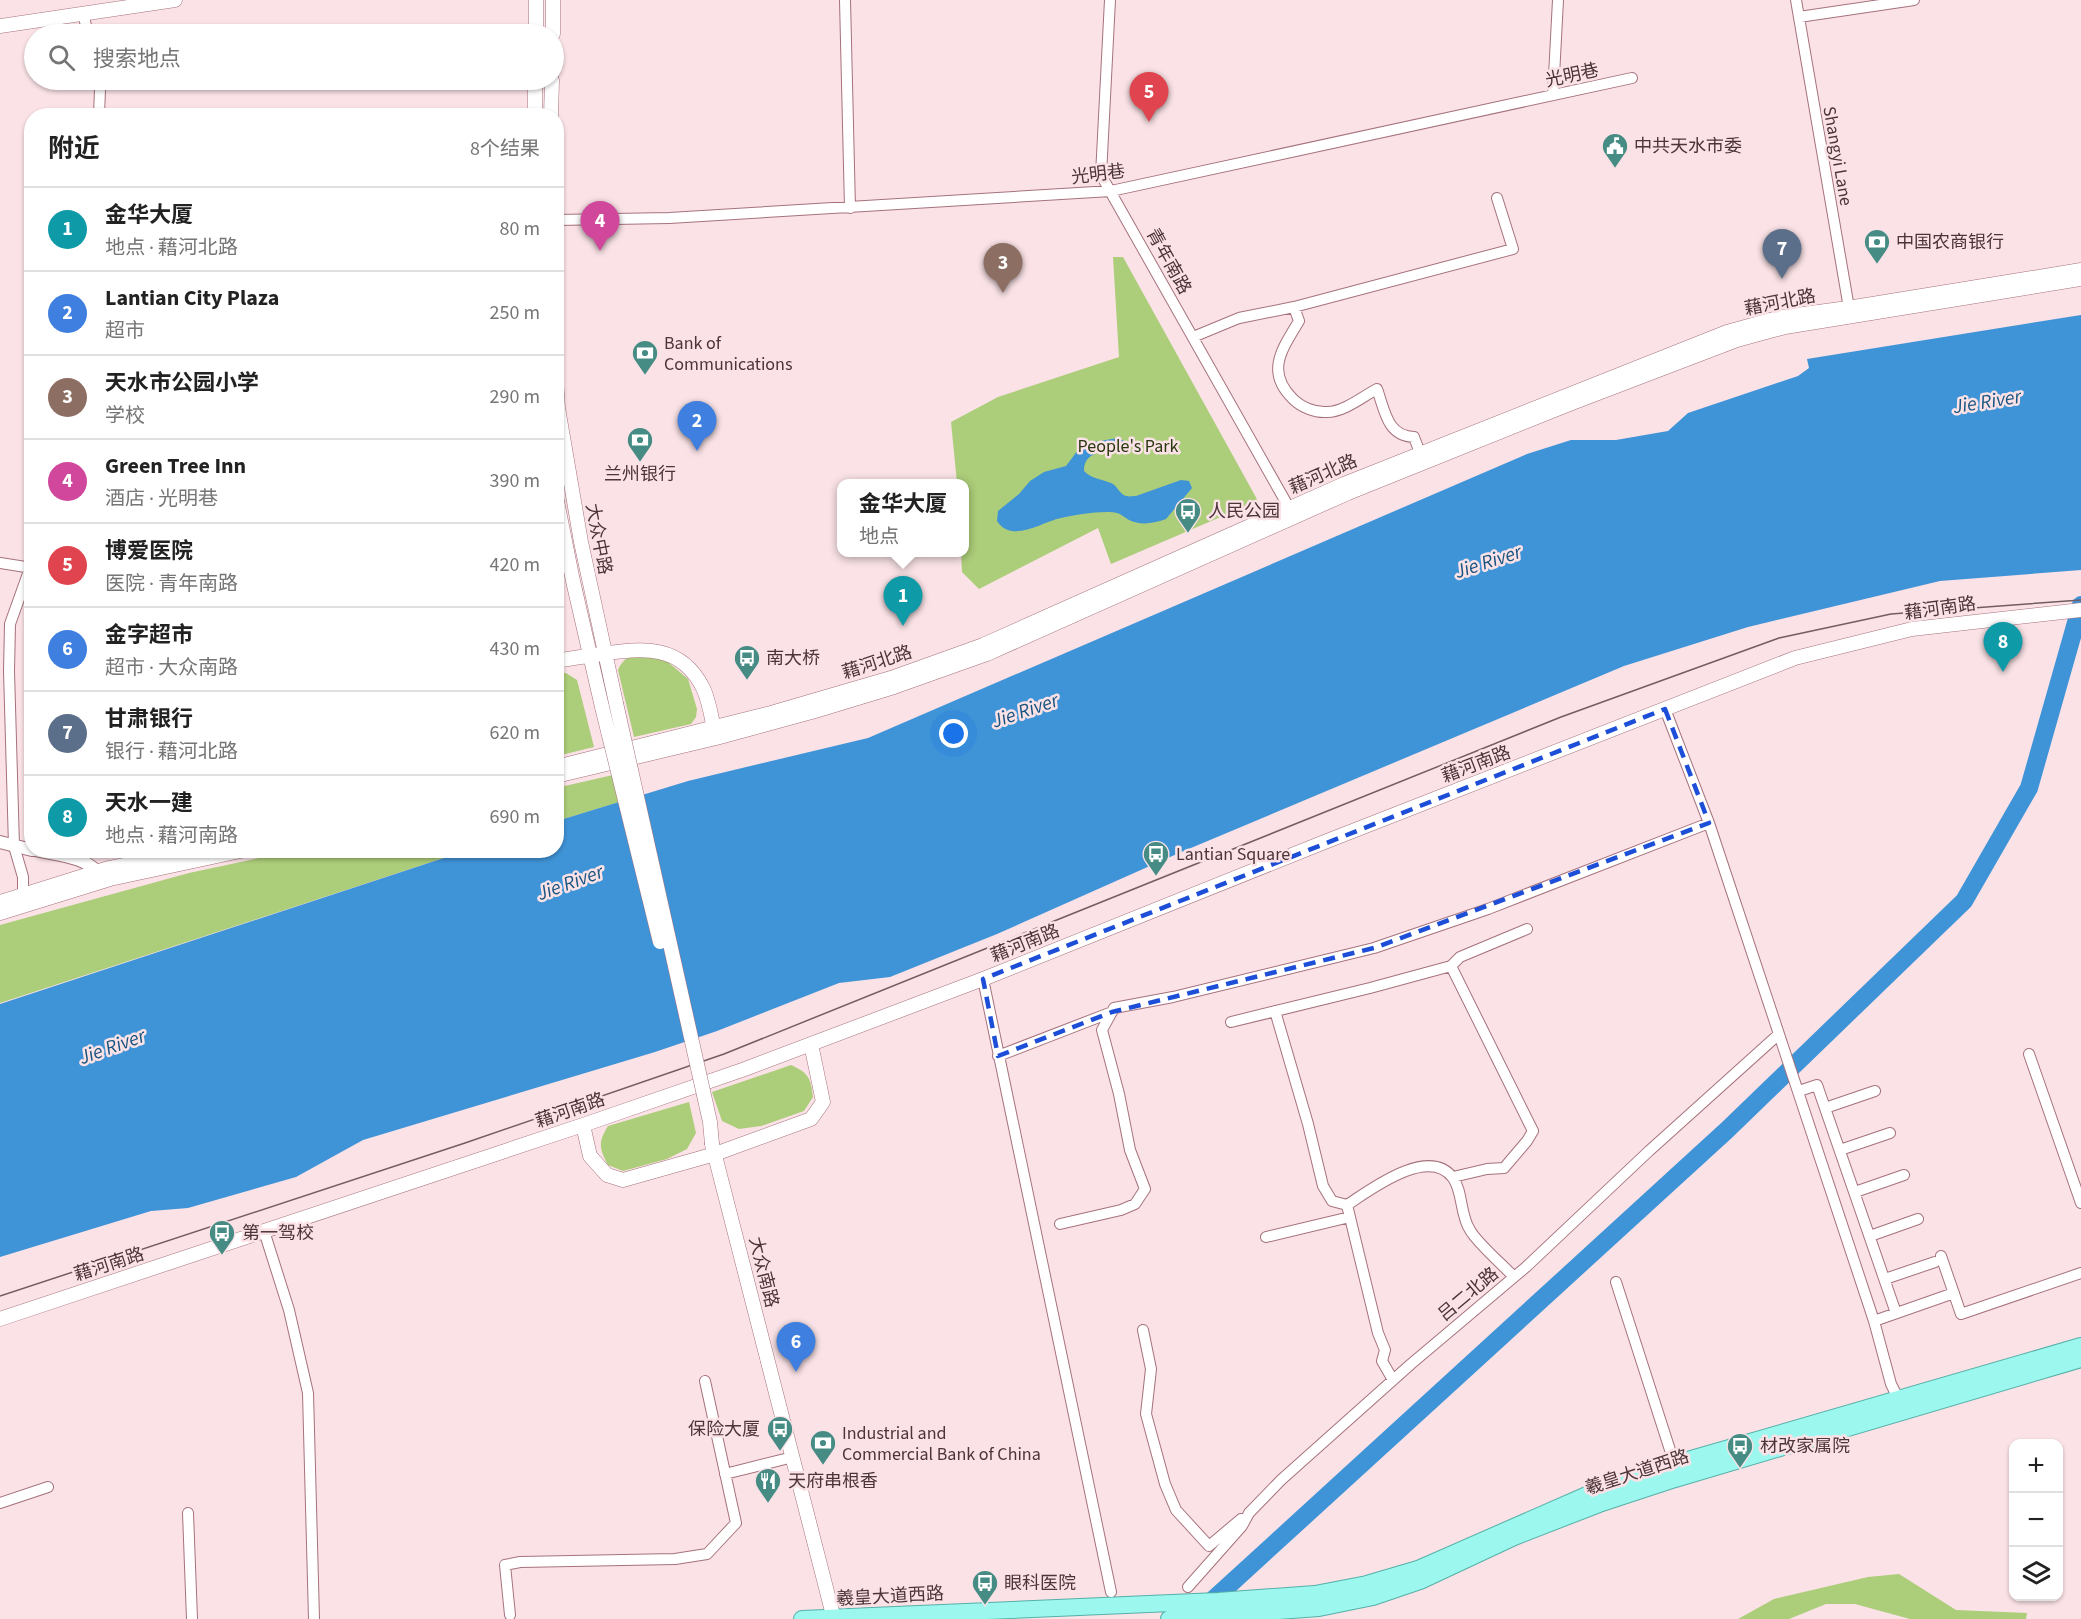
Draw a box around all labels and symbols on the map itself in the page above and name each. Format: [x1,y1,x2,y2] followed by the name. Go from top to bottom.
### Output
[1543,58,1601,93] street label: 光明巷
[1130,72,1168,122] pin: 5
[1816,104,1859,208] street label: Shangyi Lane
[1600,131,1630,169] public building icon: 中共天水市委
[1634,134,1742,159] place label: 中共天水市委
[1070,159,1126,190] street label: 光明巷
[580,202,620,251] pin: 4
[1140,224,1197,299] street label: 青年南路
[1862,227,1892,265] bank icon: 中国农商银行
[1762,230,1802,279] pin: 7
[1896,230,2004,255] place label: 中国农商银行
[984,244,1022,293] pin: 3
[1742,283,1818,322] street label: 藉河北路
[664,331,792,377] place label: Bank of Communications
[630,338,660,376] bank icon: Bank of Communications
[1950,383,2024,421] water label: Jie River
[678,402,716,451] pin: 2
[625,425,655,463] bank icon: 兰州银行
[1078,434,1179,459] park label: People's Park
[1285,448,1361,501] street label: 藉河北路
[604,462,676,487] place label: 兰州银行
[1173,496,1203,534] bus stop icon: 人民公园
[1208,499,1280,524] place label: 人民公园
[579,501,618,577] street label: 大众中路
[1450,538,1526,586] water label: Jie River
[884,576,922,626] pin: 1
[1903,591,1977,626] street label: 藉河南路
[1984,622,2022,672] pin: 8
[839,639,915,685] street label: 藉河北路
[732,643,762,681] bus stop icon: 南大桥
[766,646,820,671] place label: 南大桥
[987,686,1063,736] water label: Jie River
[939,719,968,748] your location
[1438,740,1514,789] street label: 藉河南路
[1141,839,1171,877] bus stop icon: Lantian Square
[1176,842,1290,867] place label: Lantian Square
[532,858,608,908] water label: Jie River
[987,918,1063,969] street label: 藉河南路
[74,1022,150,1072] water label: Jie River
[532,1087,608,1134] street label: 藉河南路
[207,1218,237,1256] bus stop icon: 第一驾校
[242,1221,314,1246] place label: 第一驾校
[743,1234,784,1310] street label: 大众南路
[71,1241,147,1287] street label: 藉河南路
[1433,1262,1504,1327] street label: 吕二北路
[776,1322,816,1372] pin: 6
[765,1414,795,1452] bus stop icon: 保险大厦
[688,1417,760,1442] place label: 保险大厦
[842,1421,1041,1467] place label: Industrial and Commercial Bank of China
[808,1428,838,1466] bank icon: Industrial and Commercial Bank of China
[1725,1431,1755,1469] bus stop icon: 材改家属院
[1760,1434,1850,1459] place label: 材改家属院
[1582,1444,1692,1501] street label: 羲皇大道西路
[753,1466,783,1504] restaurant icon: 天府串根香
[788,1469,878,1494] place label: 天府串根香
[970,1568,1000,1606] bus stop icon: 眼科医院
[1004,1571,1076,1596] place label: 眼科医院
[835,1581,945,1612] street label: 羲皇大道西路

